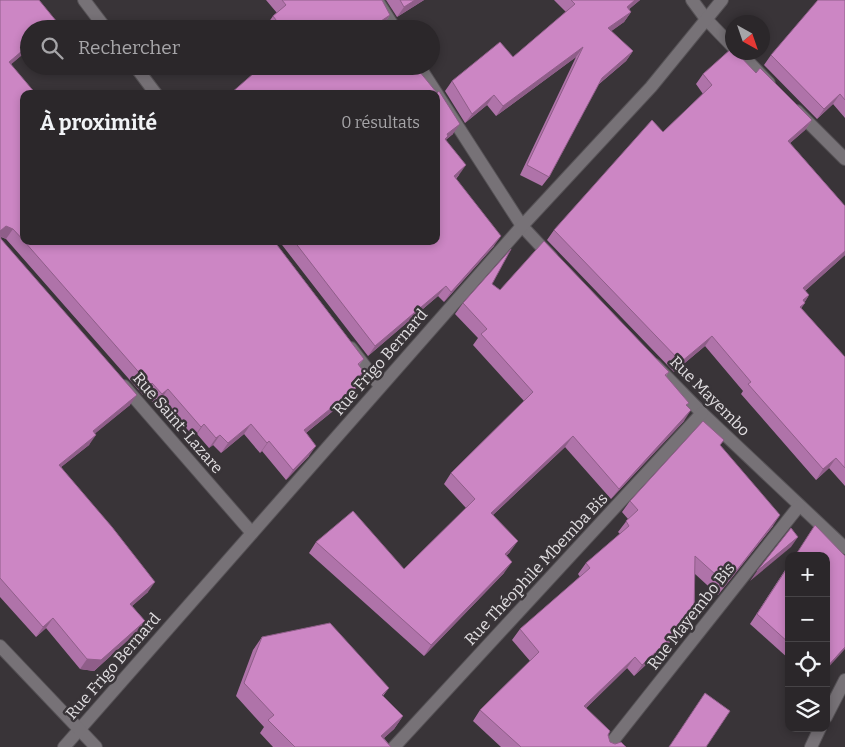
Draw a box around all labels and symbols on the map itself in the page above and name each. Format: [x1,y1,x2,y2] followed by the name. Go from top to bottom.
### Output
[725,15,770,60] north arrow
[329,305,432,419] street label: Rue Frigo Bernard
[666,352,754,440] street label: Rue Mayembo
[129,369,227,477] street label: Rue Saint-Lazare
[460,489,612,649] street label: Rue Théophile Mbemba Bis
[643,559,739,673] street label: Rue Mayembo Bis
[62,609,165,723] street label: Rue Frigo Bernard

